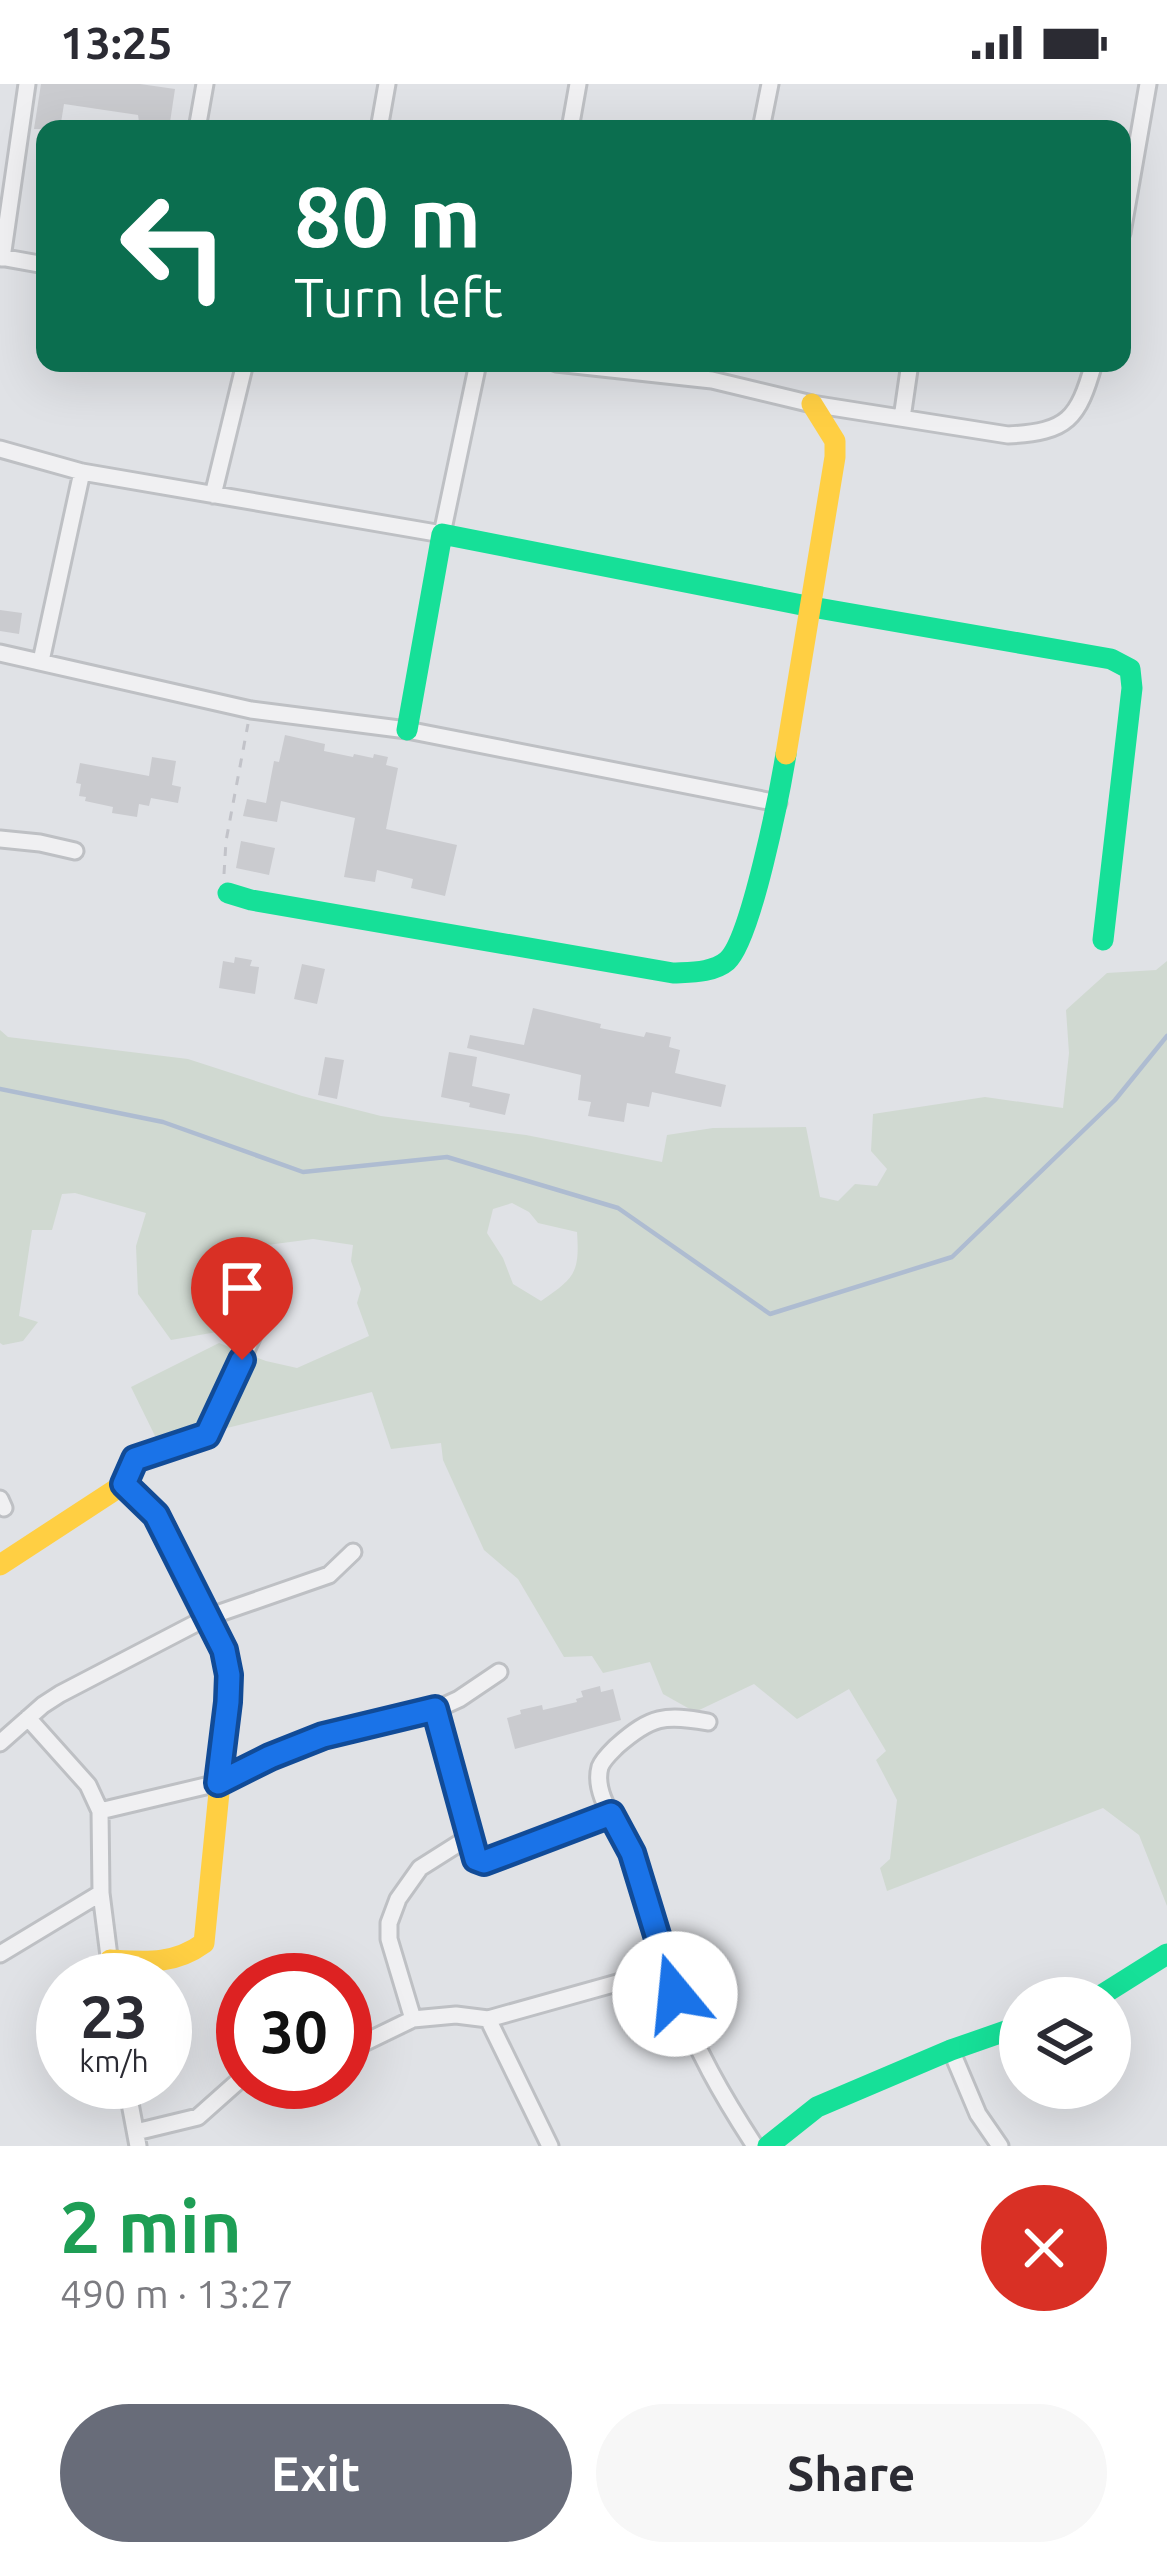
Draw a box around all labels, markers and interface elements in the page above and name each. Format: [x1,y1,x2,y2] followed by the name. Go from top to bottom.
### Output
[60,17,173,68] text: 13:25
[96,168,252,324] icon: left
[294,169,481,263] text: 80 m
[294,267,503,327] text: Turn left
[191,1237,293,1360] pin
[209,1255,275,1321] icon: arrive
[612,1931,738,2057] position arrow
[216,1953,372,2109] speed limit sign: 30
[999,1977,1131,2109] map controls
[999,1977,1131,2109] button: layers
[80,1982,148,2049] text: 23
[79,2044,149,2078] text: km/h
[981,2185,1107,2311] button: close
[60,2186,242,2267] text: 2 min
[60,2272,294,2315] text: 490 m · 13:27
[60,2404,572,2542] button: Exit
[596,2404,1107,2542] button: Share

